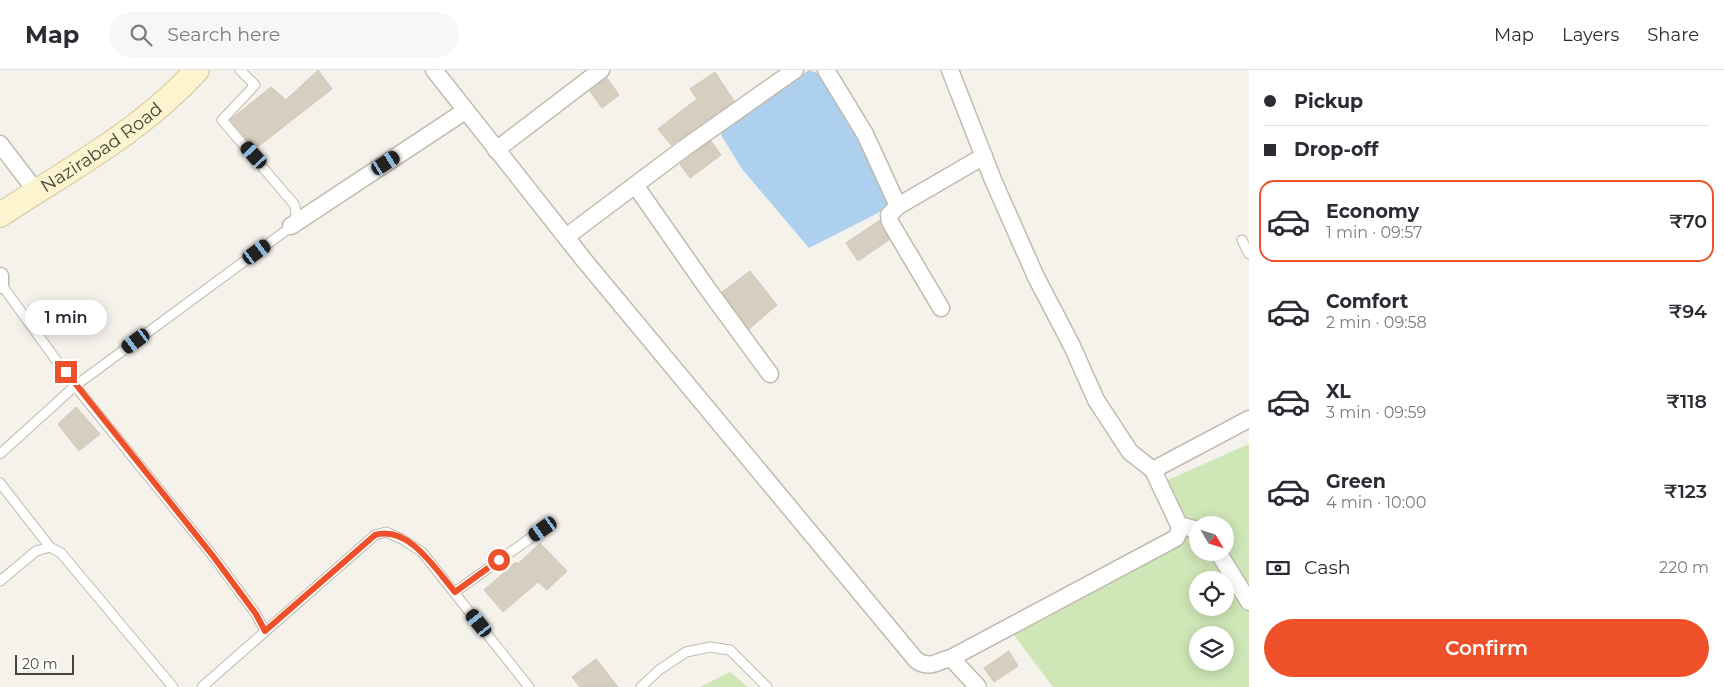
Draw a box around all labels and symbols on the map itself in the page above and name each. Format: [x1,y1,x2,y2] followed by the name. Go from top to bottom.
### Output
[37,98,167,197] street label: Nazirabad Road
[238,139,269,171] car
[369,149,402,177] car
[240,237,273,267] car
[25,300,107,334] callout: 1 min
[119,326,152,356] car
[55,361,77,383] route end
[526,514,559,544] car
[1189,516,1234,561] north arrow
[488,549,510,571] route start
[463,607,494,639] car
[15,652,74,675] scale bar

